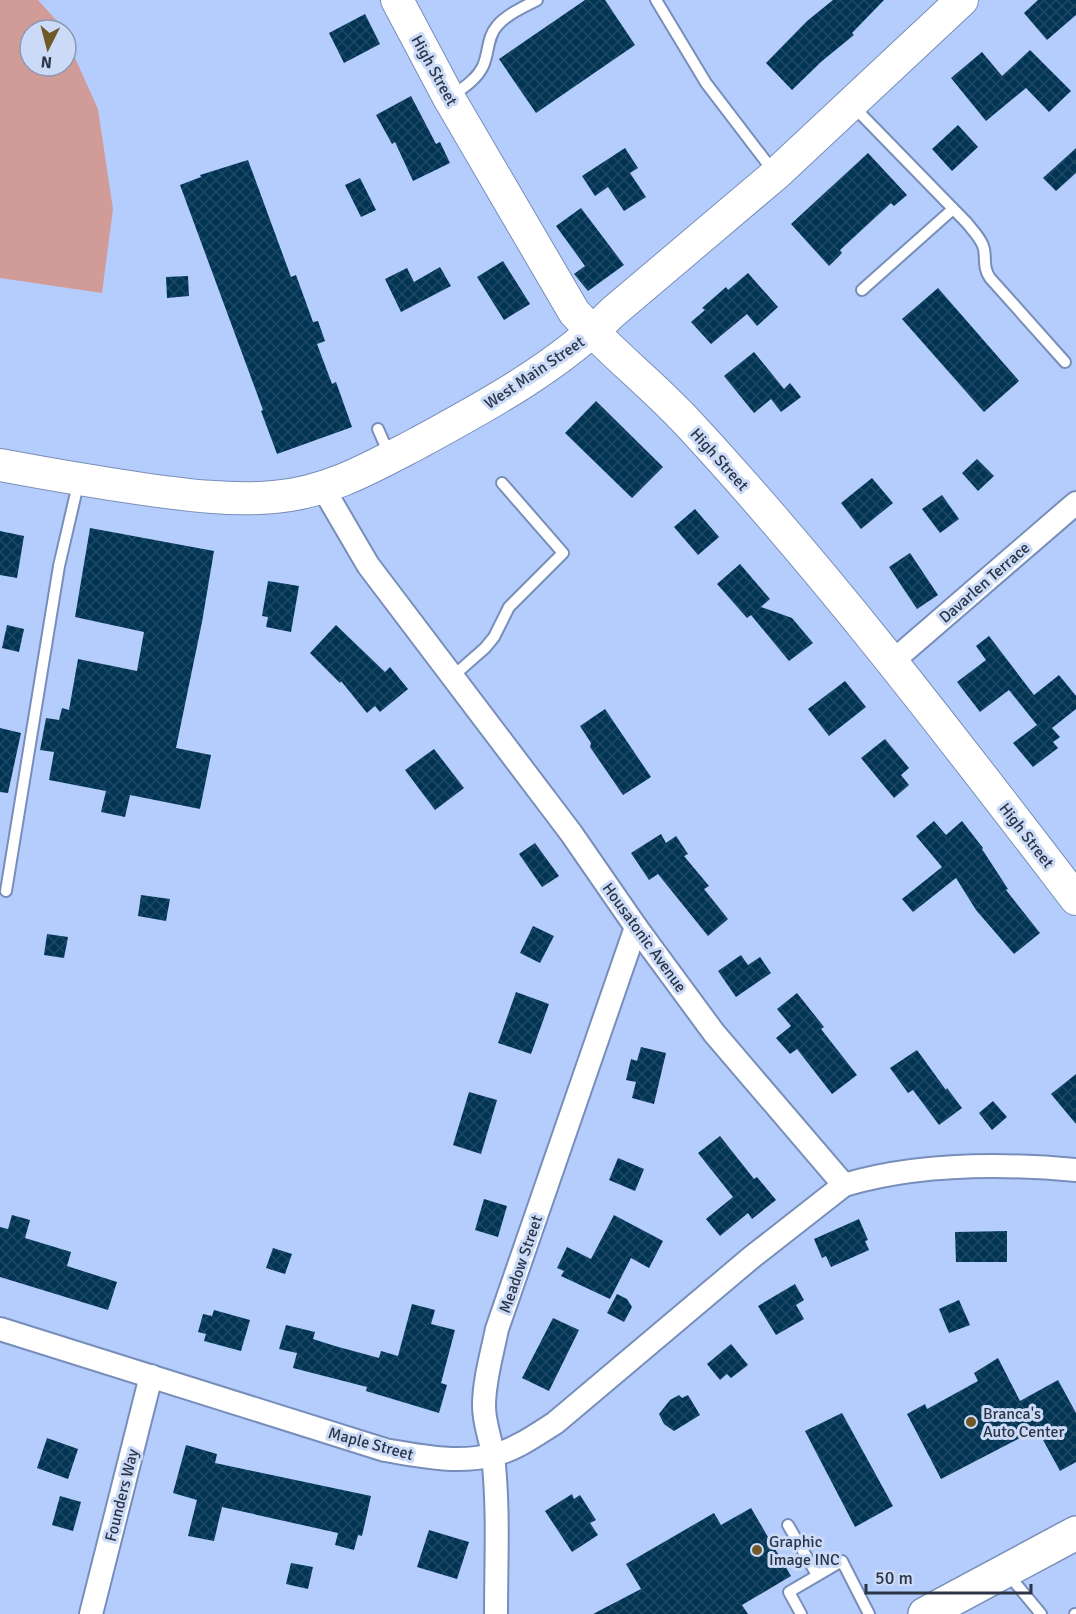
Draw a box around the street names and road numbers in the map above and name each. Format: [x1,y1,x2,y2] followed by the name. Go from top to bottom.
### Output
[407,32,462,110] street label: High Street
[481,332,589,414] street label: West Main Street
[686,424,753,495] street label: High Street
[935,538,1034,628] street label: Davarlen Terrace
[994,799,1058,873] street label: High Street
[598,879,691,996] street label: Housatonic Avenue
[495,1212,547,1316] street label: Meadow Street
[326,1423,416,1465] street label: Maple Street
[101,1446,143,1544] street label: Founders Way

